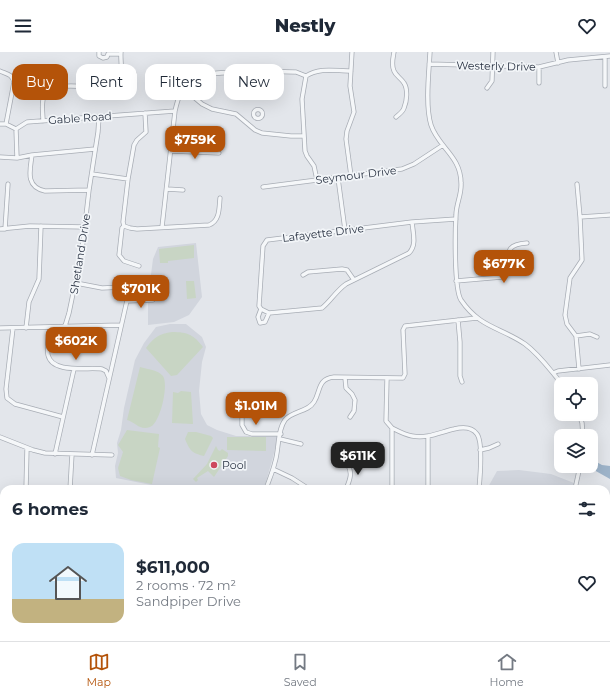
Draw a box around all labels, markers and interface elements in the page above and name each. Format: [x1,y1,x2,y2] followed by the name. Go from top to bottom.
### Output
[12,15,34,37] icon: menu
[275,15,335,37] text: Nestly
[576,15,598,37] icon: heart
[456,58,536,74] street label: Westerly Drive
[12,64,68,100] chip: Buy
[76,64,137,100] chip: Rent
[145,64,216,100] chip: Filters
[224,64,284,100] chip: New
[48,109,112,127] street label: Gable Road
[167,126,223,160] pin: $759K
[174,131,216,147] text: $759K
[315,163,398,187] street label: Seymour Drive
[67,212,93,295] street label: Shetland Drive
[281,221,365,245] street label: Lafayette Drive
[476,250,532,284] pin: $677K
[483,255,525,271] text: $677K
[113,275,169,309] pin: $701K
[121,280,161,296] text: $701K
[48,327,104,361] pin: $602K
[55,332,97,348] text: $602K
[554,377,598,473] map controls
[554,377,598,421] button: locate
[223,392,289,426] pin: $1.01M
[235,397,277,413] text: $1.01M
[554,429,598,473] button: layers
[330,442,386,476] pin: $611K
[340,447,376,463] text: $611K
[222,458,247,472] place label: Pool
[209,460,219,470] marker: Pool
[576,498,598,520] icon: filters
[12,499,88,519] text: 6 homes
[136,557,210,577] text: $611,000
[44,559,92,607] icon: home
[576,572,598,594] icon: heart
[136,577,236,593] text: 2 rooms · 72 m²
[136,593,241,609] text: Sandpiper Drive
[86,651,111,689] tab: Map
[284,651,317,689] tab: Saved
[489,651,524,689] tab: Home

